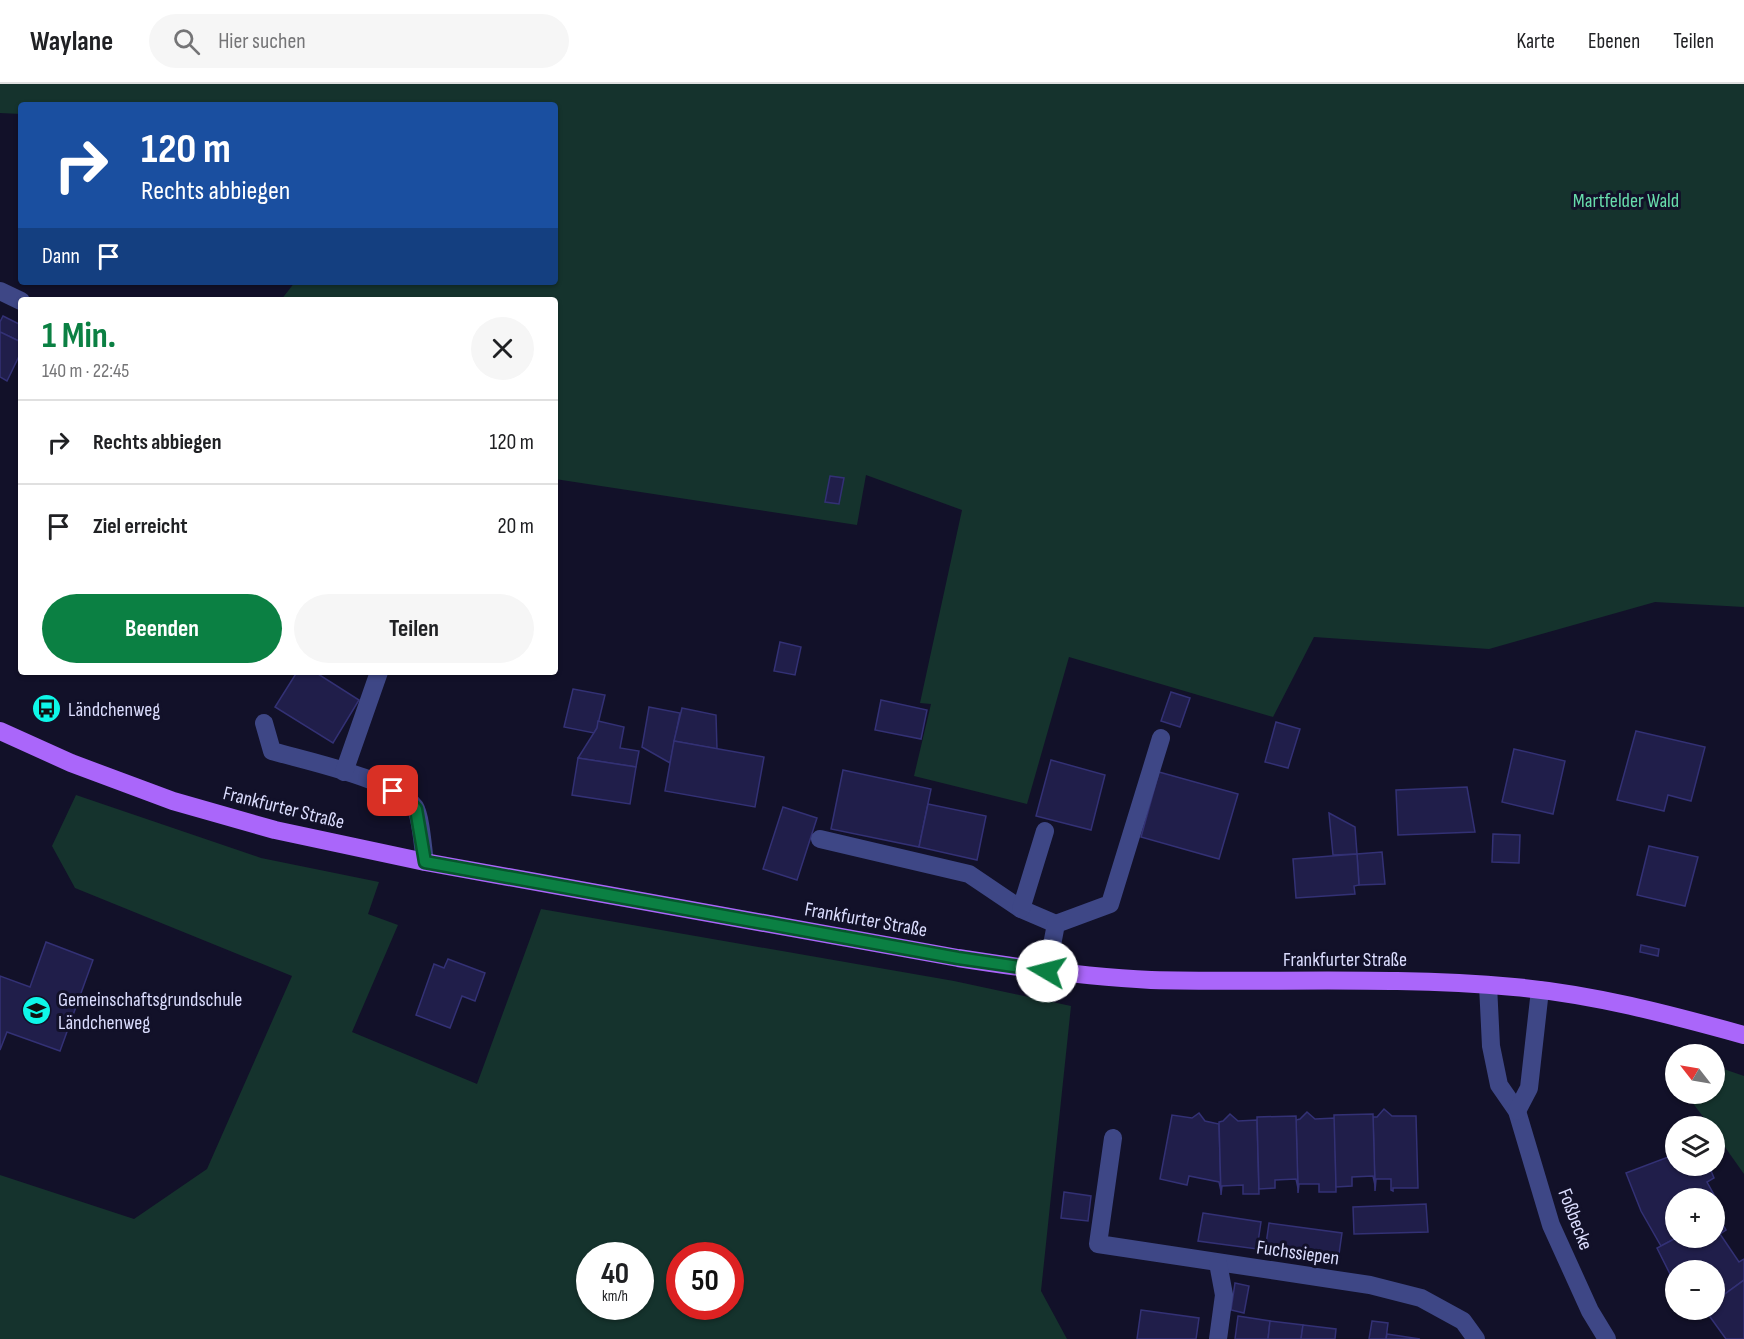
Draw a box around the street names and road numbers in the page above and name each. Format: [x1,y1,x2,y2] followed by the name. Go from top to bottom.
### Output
[221,781,347,835] street label: Frankfurter Straße
[803,897,929,943] street label: Frankfurter Straße
[1283,948,1407,972] street label: Frankfurter Straße
[1552,1185,1598,1253] street label: Foßbecke
[1255,1235,1341,1271] street label: Fuchssiepen

